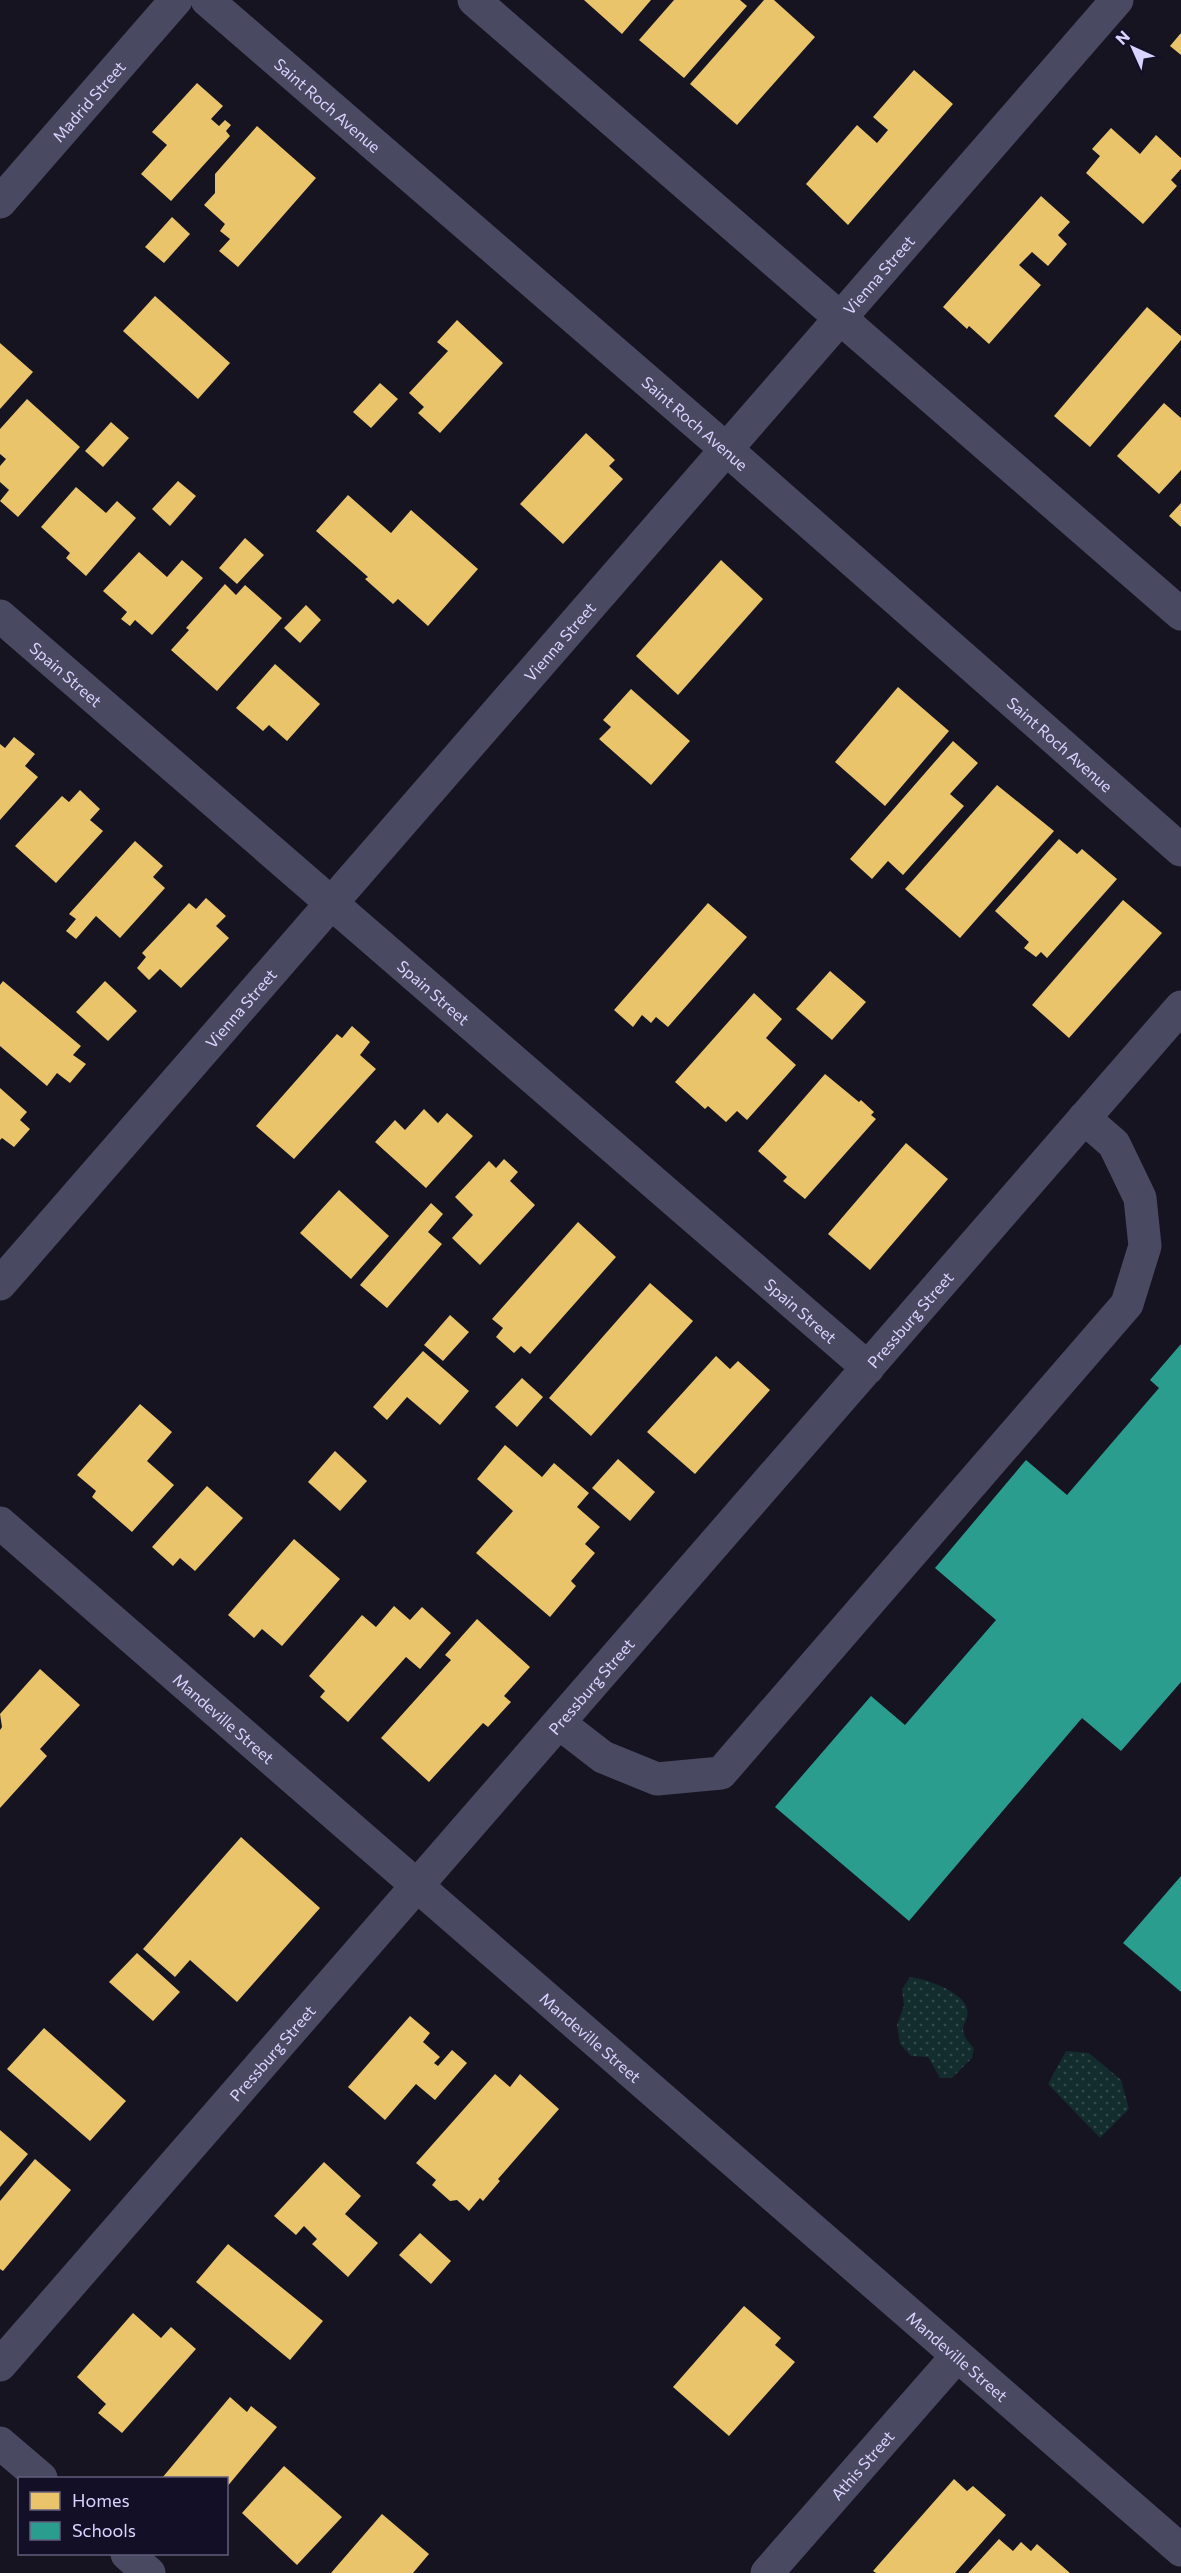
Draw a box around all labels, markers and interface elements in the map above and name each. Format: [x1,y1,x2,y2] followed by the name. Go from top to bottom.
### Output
[1103,18,1163,78] north arrow
[1111,26,1133,48] text: N
[271,54,385,156] street label: Saint Roch Avenue
[48,56,129,145] street label: Madrid Street
[839,231,918,318] street label: Vienna Street
[639,372,752,474] street label: Saint Roch Avenue
[520,597,599,685] street label: Vienna Street
[27,637,107,710] street label: Spain Street
[1004,692,1117,795] street label: Saint Roch Avenue
[394,956,474,1028] street label: Spain Street
[201,964,280,1051] street label: Vienna Street
[863,1267,957,1371] street label: Pressburg Street
[761,1274,841,1347] street label: Spain Street
[544,1634,638,1738] street label: Pressburg Street
[170,1669,279,1767] street label: Mandeville Street
[537,1988,646,2086] street label: Mandeville Street
[225,2000,319,2104] street label: Pressburg Street
[903,2307,1012,2405] street label: Mandeville Street
[826,2426,898,2503] street label: Athis Street
[18,2477,228,2555] legend
[72,2489,130,2511] text: Homes
[72,2519,136,2541] text: Schools

